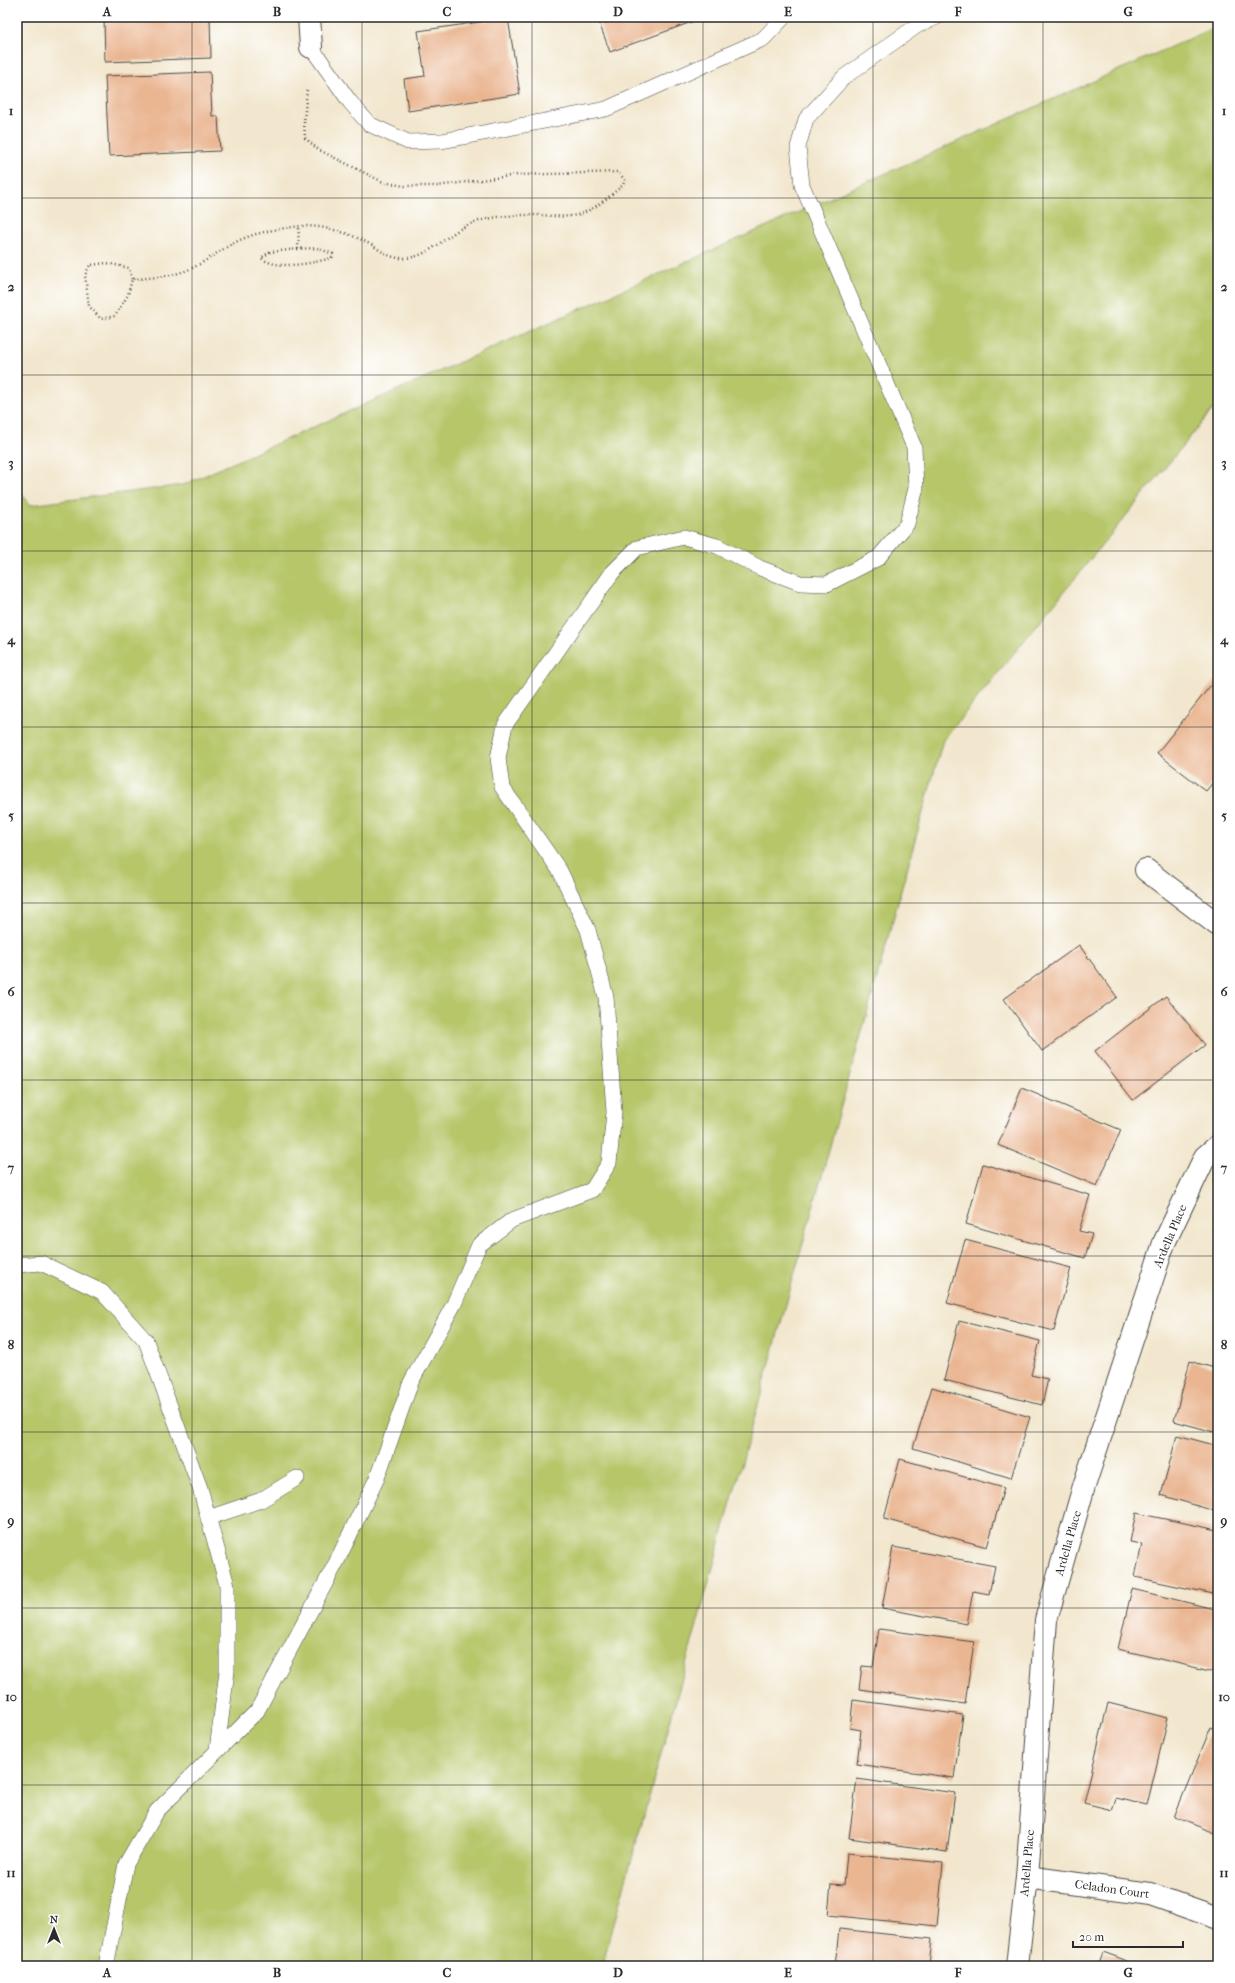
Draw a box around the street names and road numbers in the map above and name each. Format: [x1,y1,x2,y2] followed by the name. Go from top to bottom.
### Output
[1150,1202,1190,1271] street label: Ardella Place
[1052,1509,1084,1578] street label: Ardella Place
[1017,1829,1037,1898] street label: Ardella Place
[1074,1877,1151,1901] street label: Celadon Court

